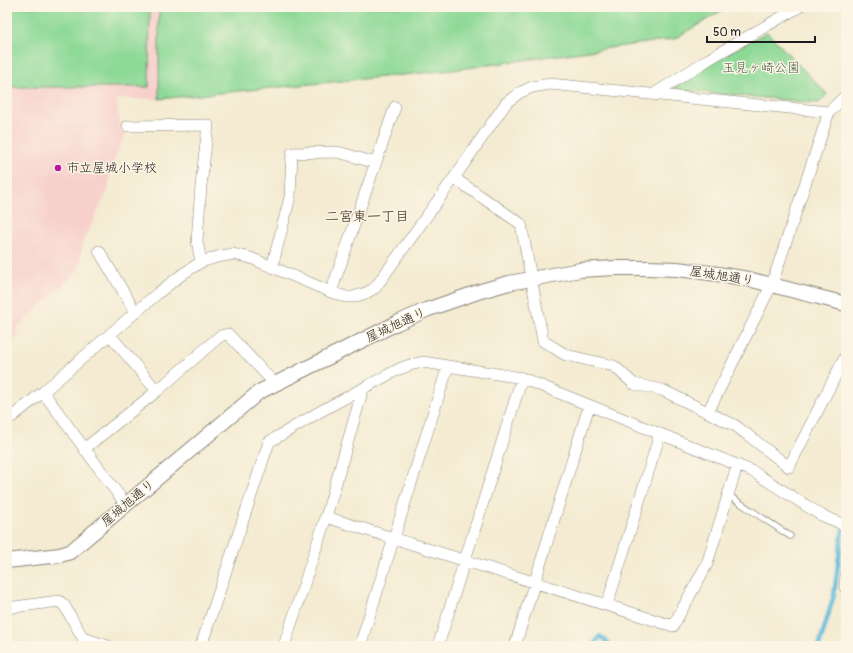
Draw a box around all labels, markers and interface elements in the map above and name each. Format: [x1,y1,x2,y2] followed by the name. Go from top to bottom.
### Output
[707,18,815,44] scale bar
[713,25,741,40] text: 50 m
[722,60,800,76] park label: 玉見ヶ崎公園
[66,160,157,176] place label: 市立屋城小学校
[53,163,63,173] marker: 市立屋城小学校
[325,208,409,225] district label: 二宮東一丁目
[689,263,755,289] street label: 屋城旭通り
[363,304,429,346] street label: 屋城旭通り
[98,476,158,530] street label: 屋城旭通り

